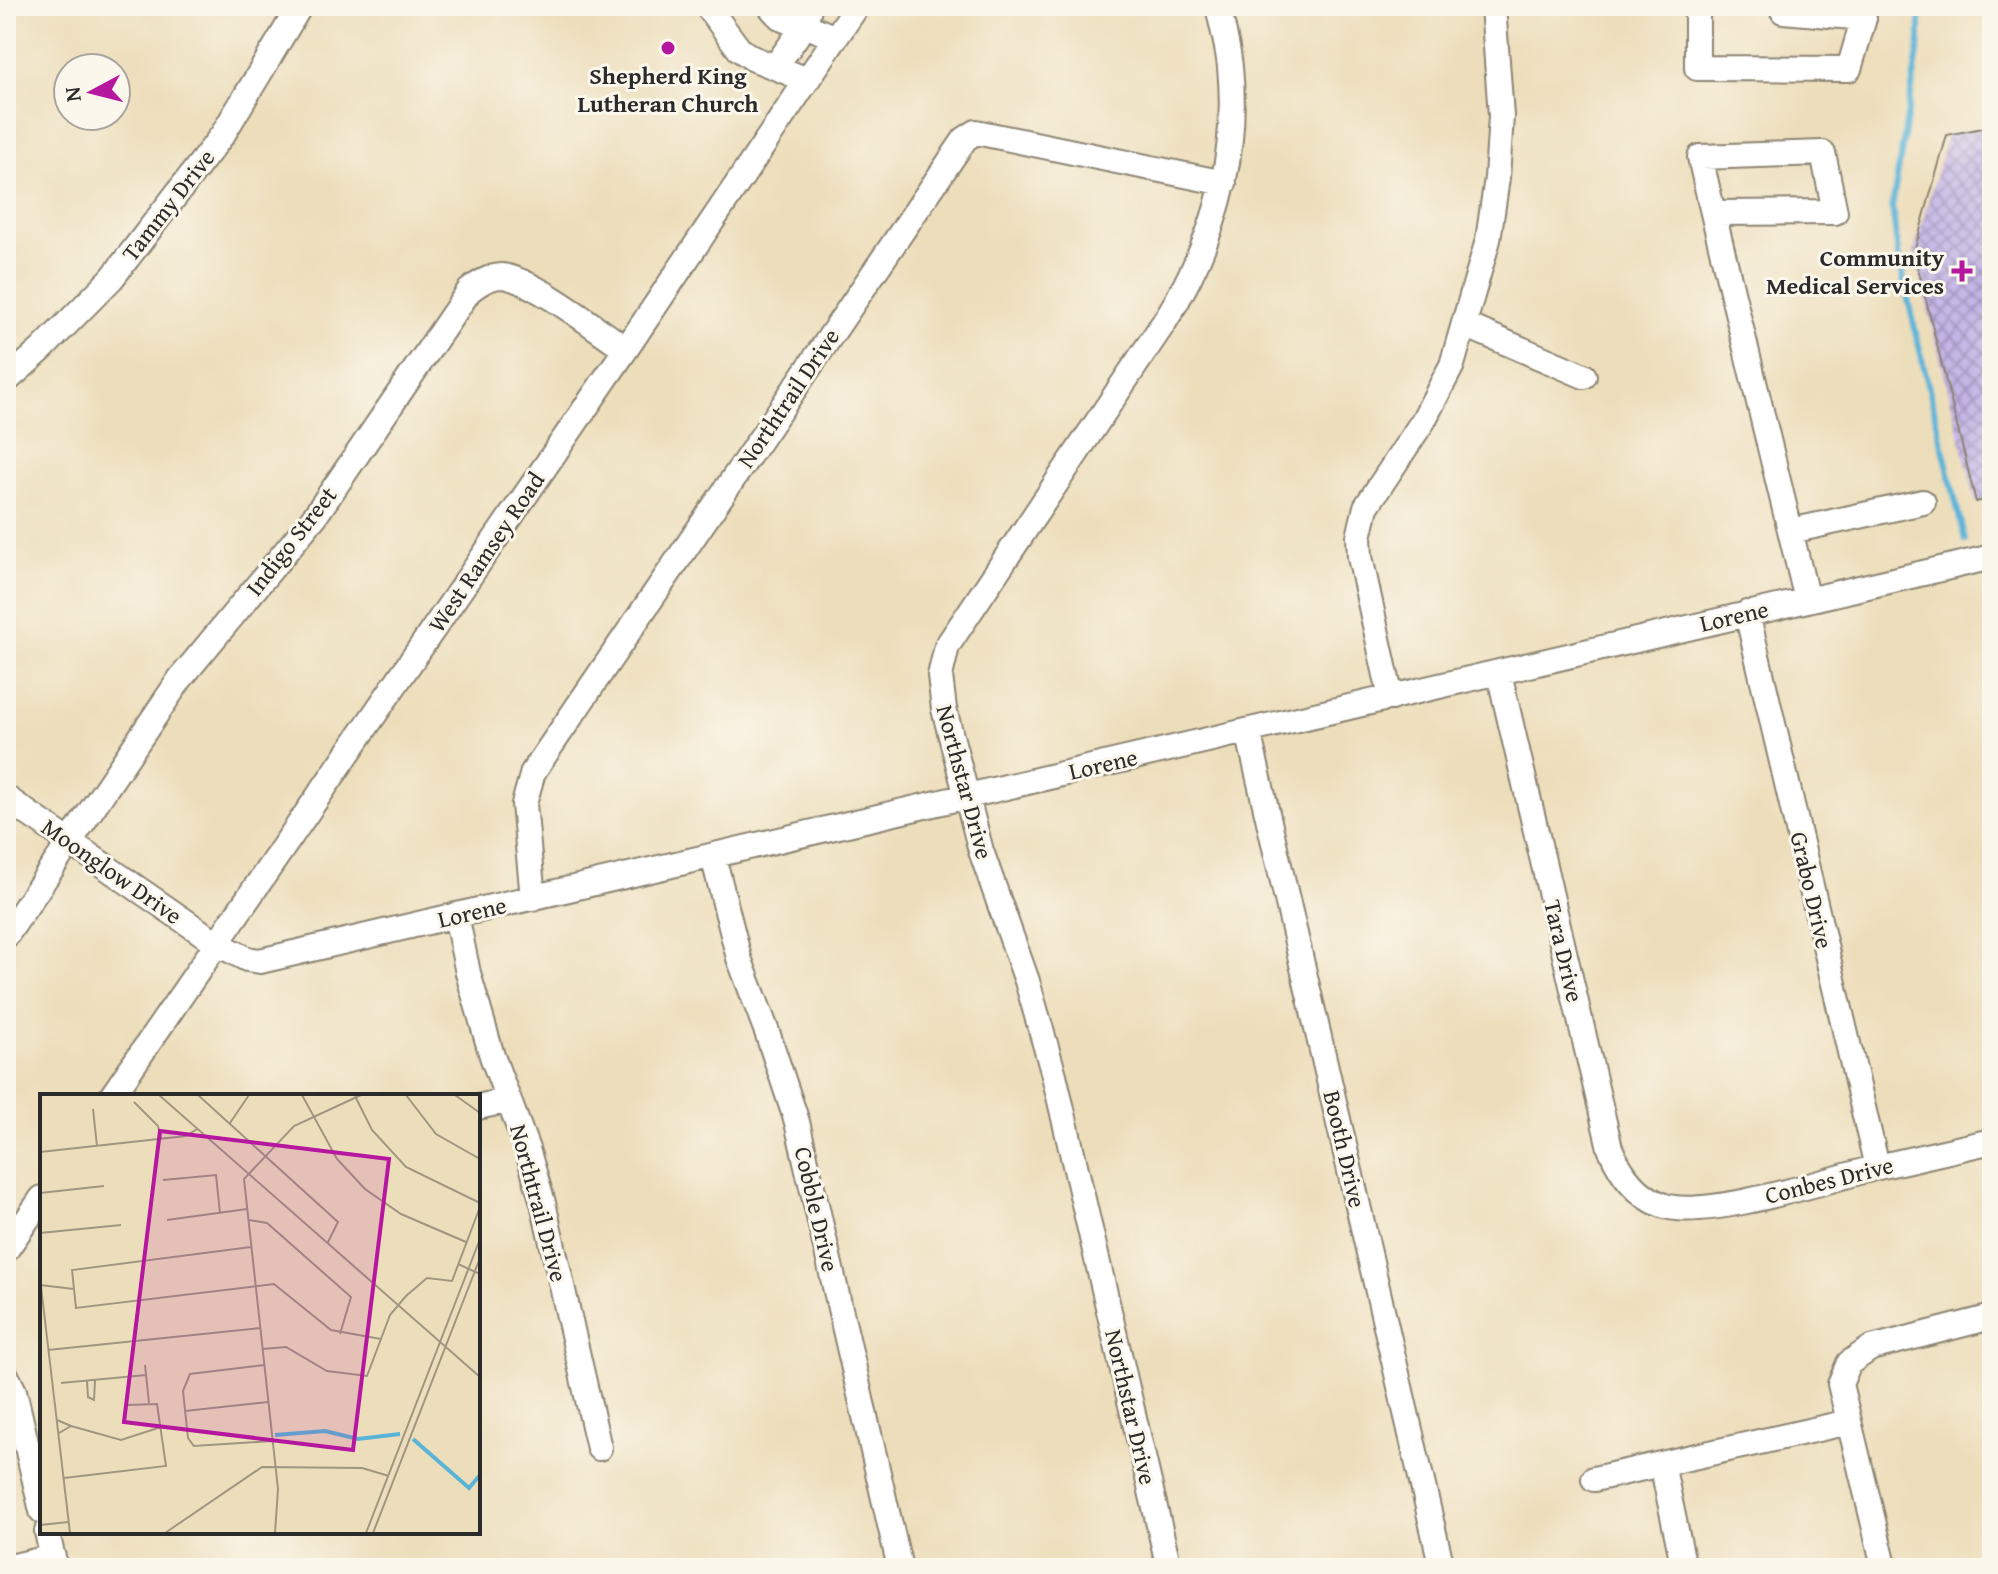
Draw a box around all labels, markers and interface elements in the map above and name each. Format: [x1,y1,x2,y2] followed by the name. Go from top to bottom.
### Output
[659,39,677,57] marker: Shepherd King Lutheran Church
[52,52,132,132] north arrow
[578,58,758,121] place label: Shepherd King Lutheran Church
[55,85,89,104] text: N
[113,141,223,269] street label: Tammy Drive
[1766,240,1945,303] place label: Community Medical Services
[1951,260,1973,282] marker: Community Medical Services
[728,321,848,475] street label: Northtrail Drive
[419,465,553,639] street label: West Ramsey Road
[237,478,345,603] street label: Indigo Street
[1696,591,1772,641] street label: Lorene
[928,701,1002,863] street label: Northstar Drive
[1065,739,1141,789] street label: Lorene
[35,810,189,932] street label: Moonglow Drive
[1782,828,1842,952] street label: Grabo Drive
[434,887,510,937] street label: Lorene
[1535,896,1593,1006] street label: Tara Drive
[1315,1087,1375,1211] street label: Booth Drive
[40,1094,480,1534] inset map
[501,1120,577,1286] street label: Northtrail Drive
[786,1143,848,1275] street label: Cobble Drive
[1761,1147,1897,1213] street label: Conbes Drive
[1096,1326,1166,1488] street label: Northstar Drive

